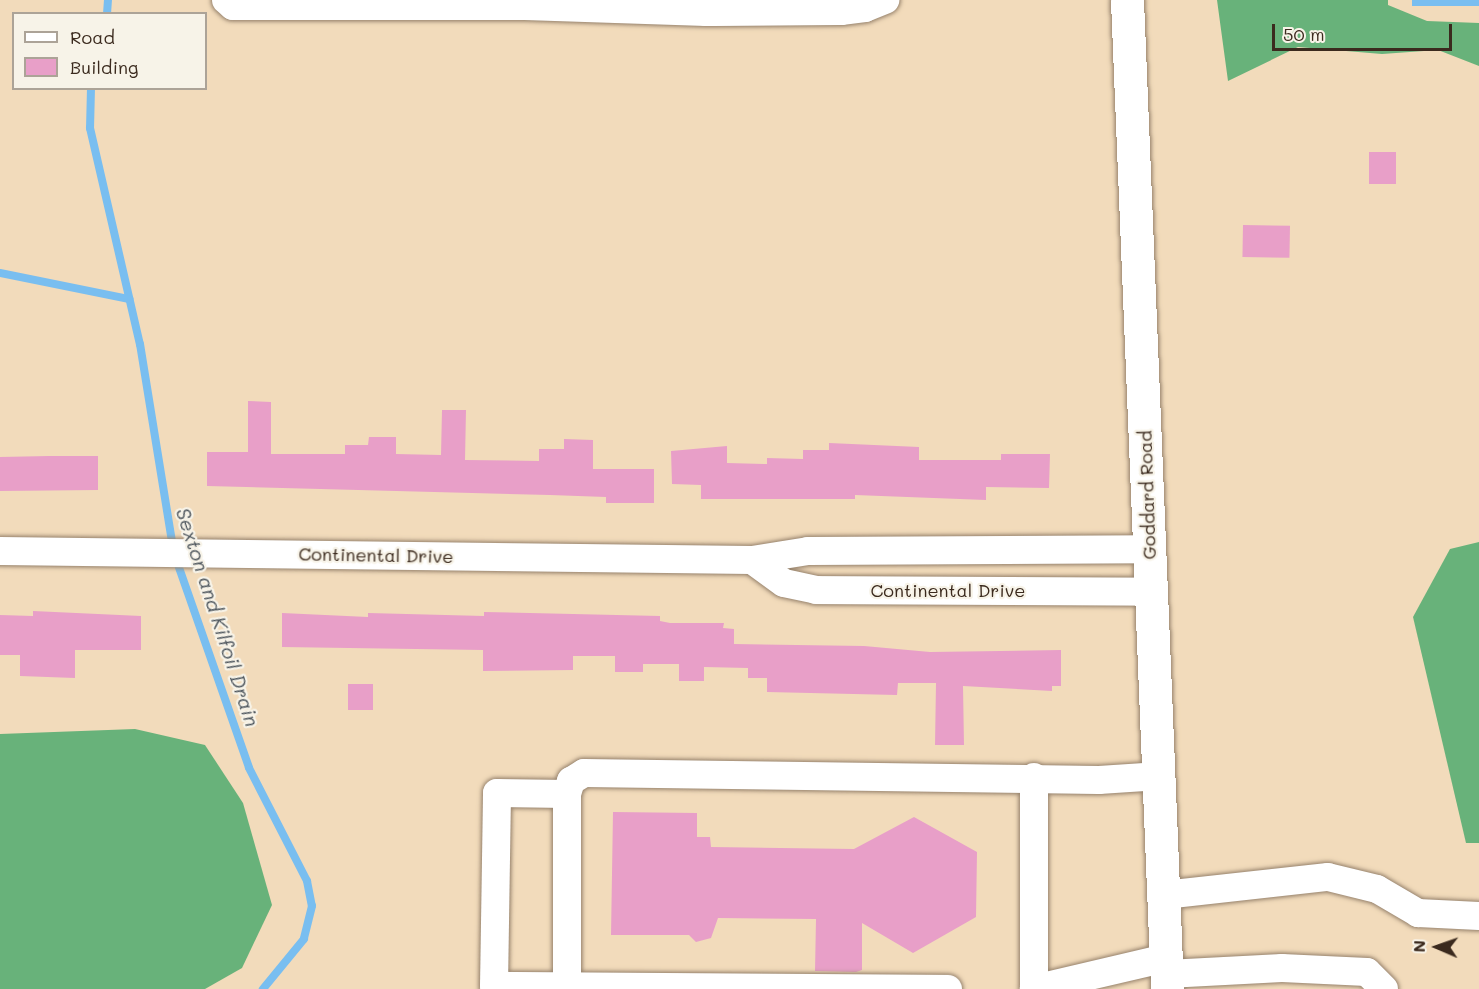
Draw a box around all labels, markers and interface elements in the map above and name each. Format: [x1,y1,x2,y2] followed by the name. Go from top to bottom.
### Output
[12,12,207,90] legend
[1275,12,1455,50] scale bar
[1283,22,1325,46] text: 50 m
[70,25,115,49] text: Road
[70,55,138,79] text: Building
[1134,430,1160,560] street label: Goddard Road
[171,505,265,729] water label: Sexton and Kilfoil Drain
[298,543,454,567] street label: Continental Drive
[871,579,1025,601] street label: Continental Drive
[1407,917,1467,977] north arrow
[1408,940,1429,953] text: N

